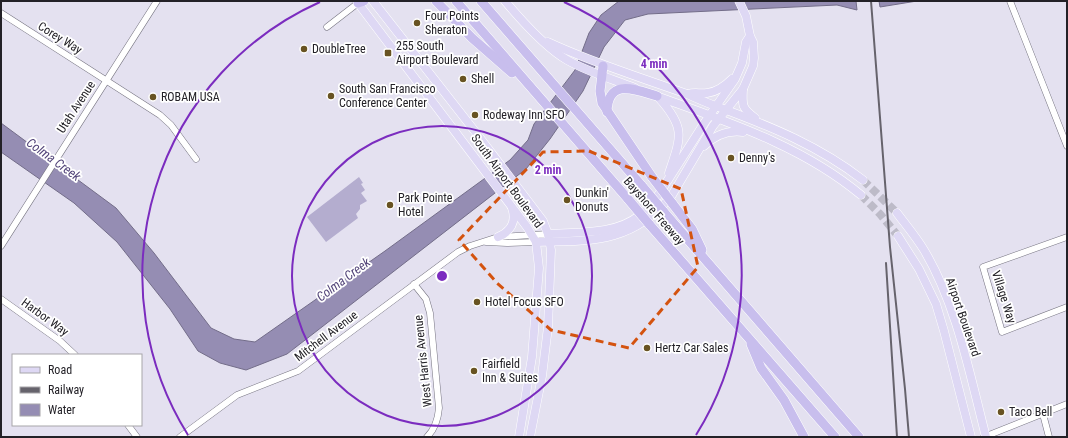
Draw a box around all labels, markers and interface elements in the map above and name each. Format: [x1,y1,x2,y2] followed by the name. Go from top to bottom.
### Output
[425,9,479,37] place label: Four Points Sheraton
[412,18,422,28] marker: Four Points Sheraton
[35,19,85,57] street label: Corey Way
[396,39,479,67] place label: 255 South Airport Boulevard
[312,42,366,56] place label: DoubleTree
[299,44,309,54] marker: DoubleTree
[383,48,393,58] marker: 255 South Airport Boulevard
[641,57,667,71] text: 4 min
[471,72,494,86] place label: Shell
[458,74,468,84] marker: Shell
[54,78,98,136] street label: Utah Avenue
[339,82,436,110] place label: South San Francisco Conference Center
[161,90,220,104] place label: ROBAM USA
[326,91,336,101] marker: South San Francisco Conference Center
[148,92,158,102] marker: ROBAM USA
[483,108,565,122] place label: Rodeway Inn SFO
[470,110,480,120] marker: Rodeway Inn SFO
[468,131,546,231] street label: South Airport Boulevard
[24,135,84,184] water label: Colma Creek
[739,151,775,165] place label: Denny's
[726,153,736,163] marker: Denny's
[535,163,561,177] text: 2 min
[621,174,687,248] street label: Bayshore Freeway
[575,186,609,214] place label: Dunkin' Donuts
[398,191,453,219] place label: Park Pointe Hotel
[562,195,572,205] marker: Dunkin' Donuts
[385,200,395,210] marker: Park Pointe Hotel
[314,254,373,304] water label: Colma Creek
[435,269,449,283] centre of rings
[989,269,1019,325] street label: Village Way
[943,276,983,358] street label: Airport Boulevard
[19,295,71,339] street label: Harbor Way
[485,295,564,309] place label: Hotel Focus SFO
[472,297,482,307] marker: Hotel Focus SFO
[292,308,361,364] street label: Mitchell Avenue
[411,314,435,408] street label: West Harris Avenue
[655,341,728,355] place label: Hertz Car Sales
[642,343,652,353] marker: Hertz Car Sales
[12,354,142,426] legend
[482,357,538,385] place label: Fairfield Inn & Suites
[48,363,72,377] text: Road
[469,366,479,376] marker: Fairfield Inn & Suites
[48,383,84,397] text: Railway
[48,403,76,417] text: Water
[1009,405,1052,419] place label: Taco Bell
[996,407,1006,417] marker: Taco Bell

